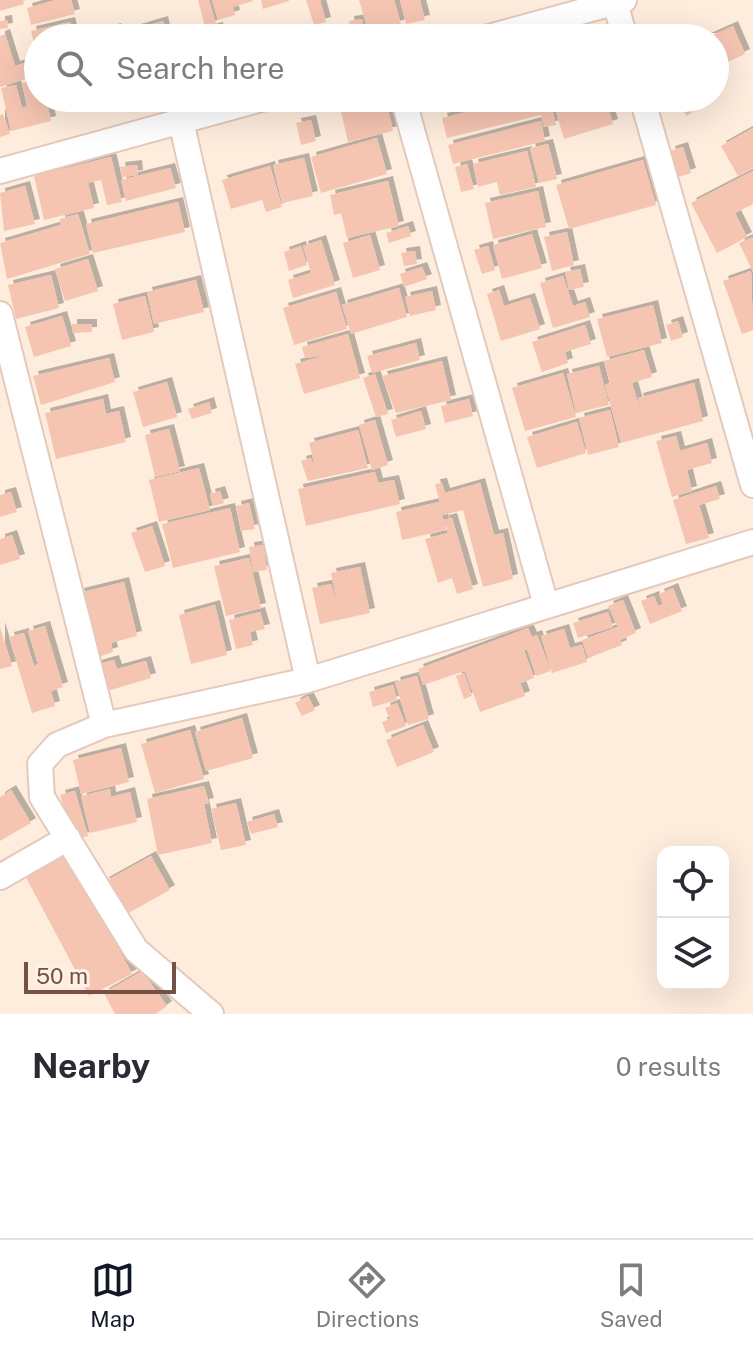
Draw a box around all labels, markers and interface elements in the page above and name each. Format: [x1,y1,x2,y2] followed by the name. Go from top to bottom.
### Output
[24,24,729,112] search box
[52,46,96,90] icon: search
[116,50,284,86] text: Search here
[657,846,729,990] map controls
[657,846,729,918] button: locate
[657,918,729,990] button: layers
[24,958,176,994] scale bar
[36,963,88,989] text: 50 m
[32,1046,150,1086] text: Nearby
[616,1051,721,1082] text: 0 results
[90,1258,135,1332] tab: Map
[316,1258,419,1332] tab: Directions
[600,1258,663,1332] tab: Saved

